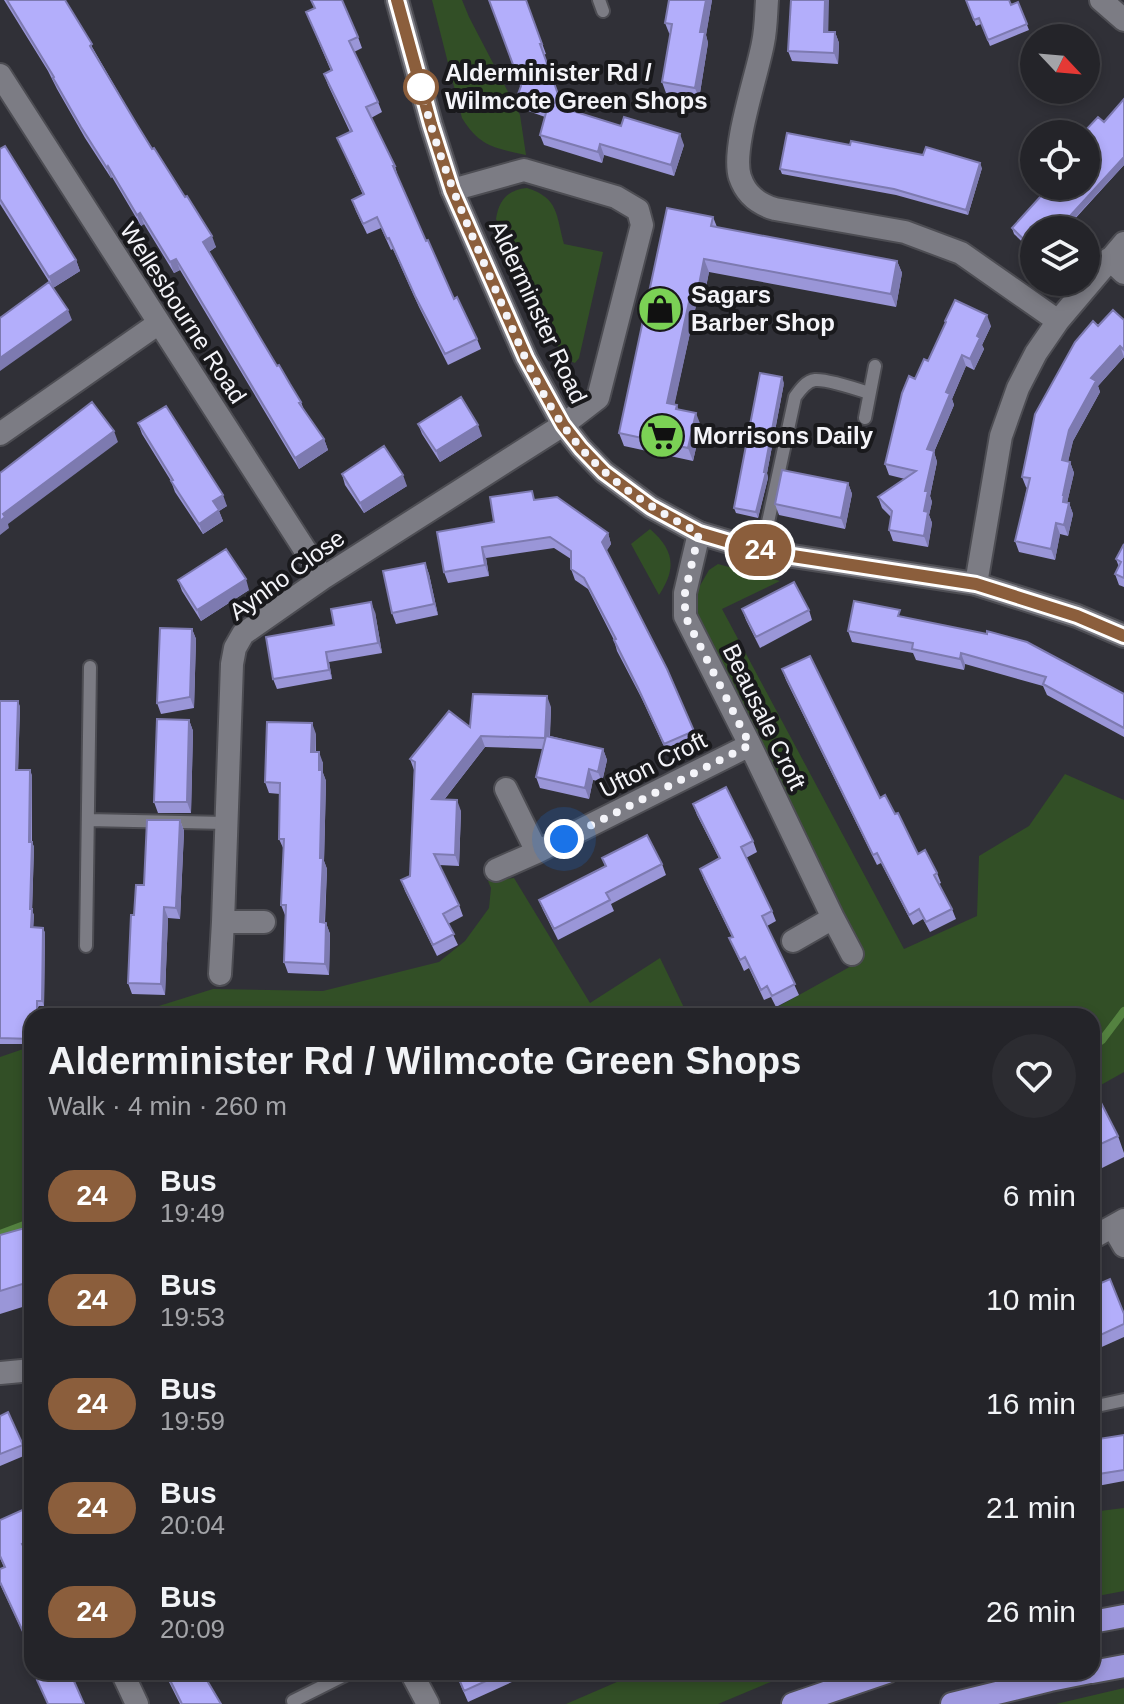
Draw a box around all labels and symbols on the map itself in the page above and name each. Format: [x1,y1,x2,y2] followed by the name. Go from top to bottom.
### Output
[1020,24,1100,104] north arrow
[445,59,708,114] place label: Alderminister Rd / Wilmcote Green Shops
[404,70,438,104] marker: Alderminister Rd / Wilmcote Green Shops
[484,216,593,408] street label: Alderminster Road
[115,217,252,408] street label: Wellesbourne Road
[691,281,835,336] place label: Sagars Barber Shop
[636,285,684,333] shop icon: Sagars Barber Shop
[638,412,686,460] supermarket icon: Morrisons Daily
[693,422,874,449] place label: Morrisons Daily
[224,524,350,625] street label: Aynho Close
[724,524,796,576] line badge: 24
[718,640,812,794] street label: Beausale Croft
[595,726,711,803] street label: Ufton Croft
[544,819,584,859] your location

